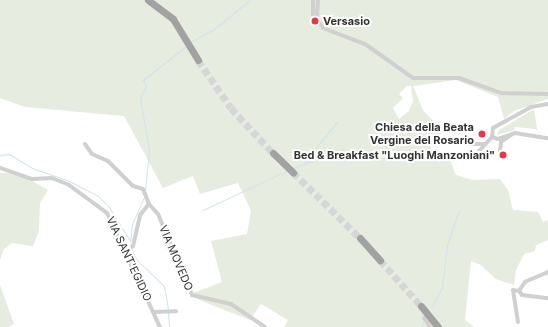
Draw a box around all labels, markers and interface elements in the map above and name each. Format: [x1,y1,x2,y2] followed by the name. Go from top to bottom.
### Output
[323,14,370,28] place label: Versasio
[310,16,320,26] marker: Versasio
[370,121,474,147] place label: Chiesa della Beata Vergine del Rosario
[477,129,487,139] marker: Chiesa della Beata Vergine del Rosario
[294,148,495,162] place label: Bed & Breakfast "Luoghi Manzoniani"
[498,150,508,160] marker: Bed & Breakfast "Luoghi Manzoniani"
[104,215,154,303] street label: VIA SANT'EGIDIO
[156,223,196,293] street label: VIA MOVEDO

